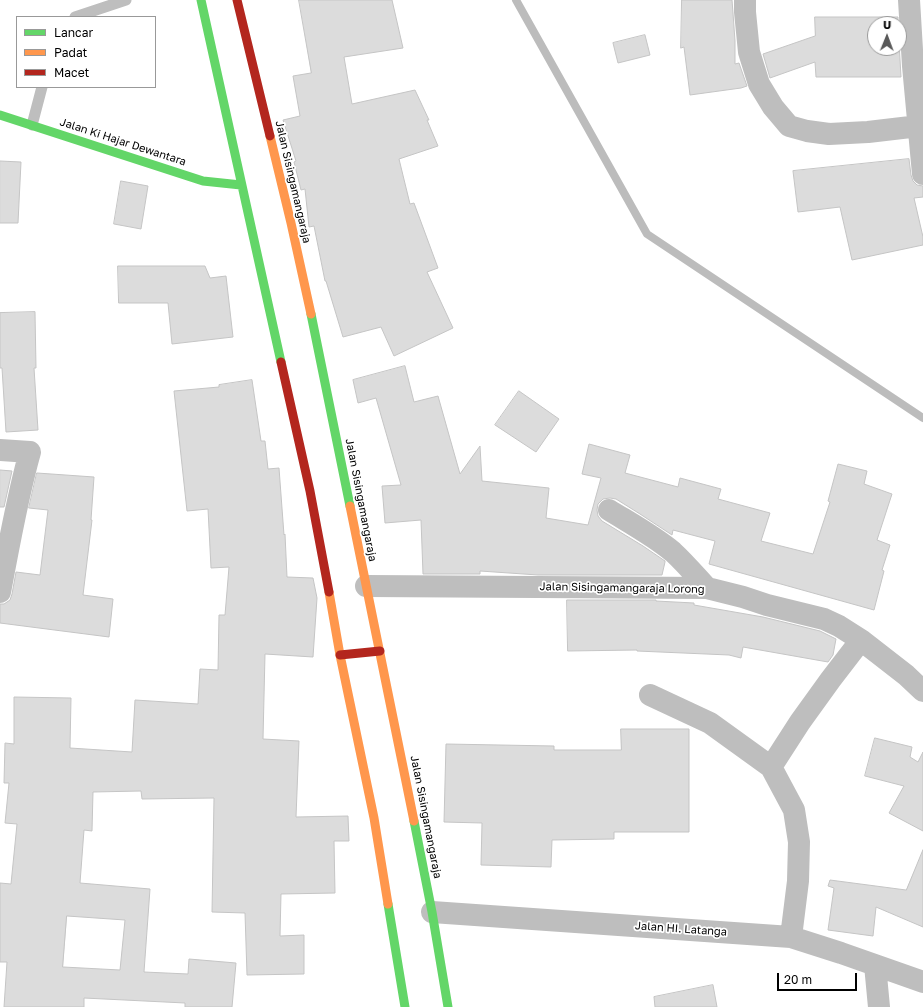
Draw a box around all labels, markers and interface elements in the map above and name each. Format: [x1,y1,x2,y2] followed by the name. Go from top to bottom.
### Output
[16,16,156,88] legend
[867,16,907,56] north arrow
[883,18,891,31] text: U
[54,25,93,40] text: Lancar
[54,45,87,60] text: Padat
[54,65,89,80] text: Macet
[58,115,188,169] street label: Jalan Ki Hajar Dewantara
[272,119,314,245] street label: Jalan Sisingamangaraja
[343,437,379,563] street label: Jalan Sisingamangaraja
[539,580,705,596] street label: Jalan Sisingamangaraja Lorong
[408,754,444,880] street label: Jalan Sisingamangaraja
[635,919,727,939] street label: Jalan HI. Latanga
[779,965,859,991] scale bar
[784,972,812,987] text: 20 m

